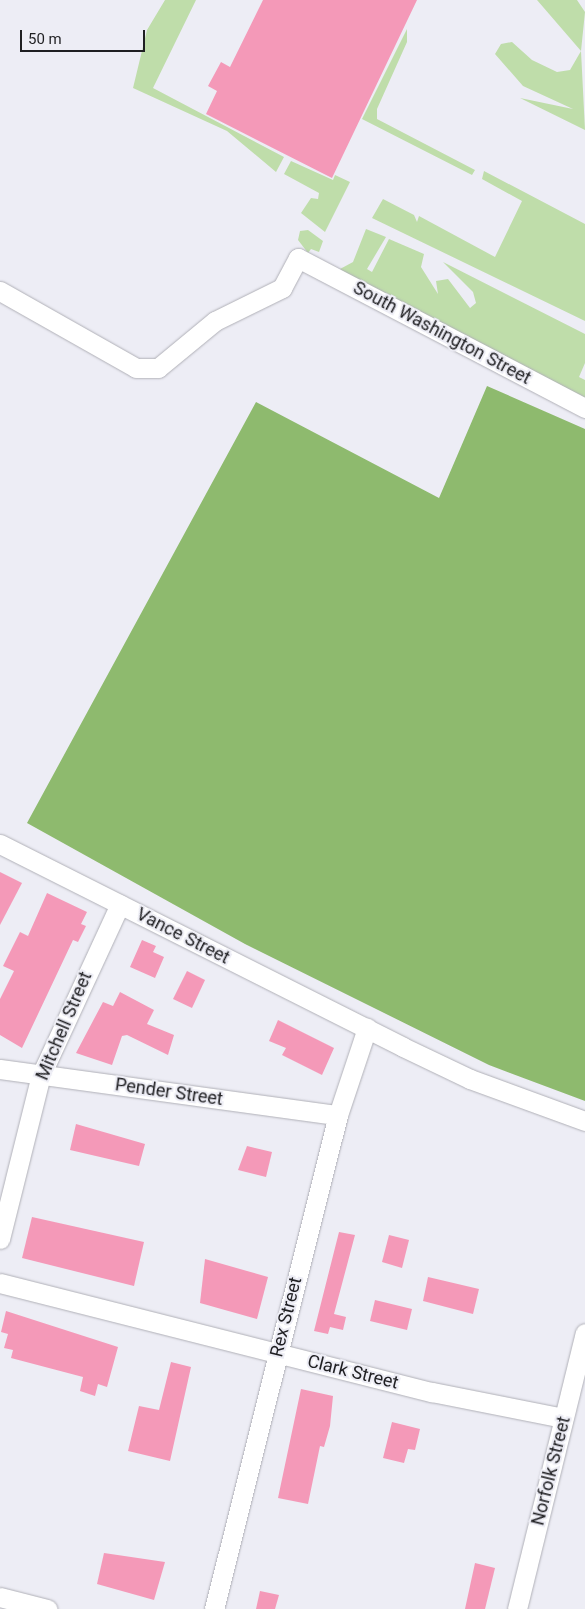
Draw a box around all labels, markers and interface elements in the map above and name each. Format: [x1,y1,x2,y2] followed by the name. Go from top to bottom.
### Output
[22,20,148,52] scale bar
[28,30,62,48] text: 50 m
[349,277,535,389] street label: South Washington Street
[133,903,233,969] street label: Vance Street
[31,969,97,1083] street label: Mitchell Street
[114,1074,224,1110] street label: Pender Street
[266,1275,306,1359] street label: Rex Street
[305,1350,401,1394] street label: Clark Street
[527,1414,575,1528] street label: Norfolk Street

